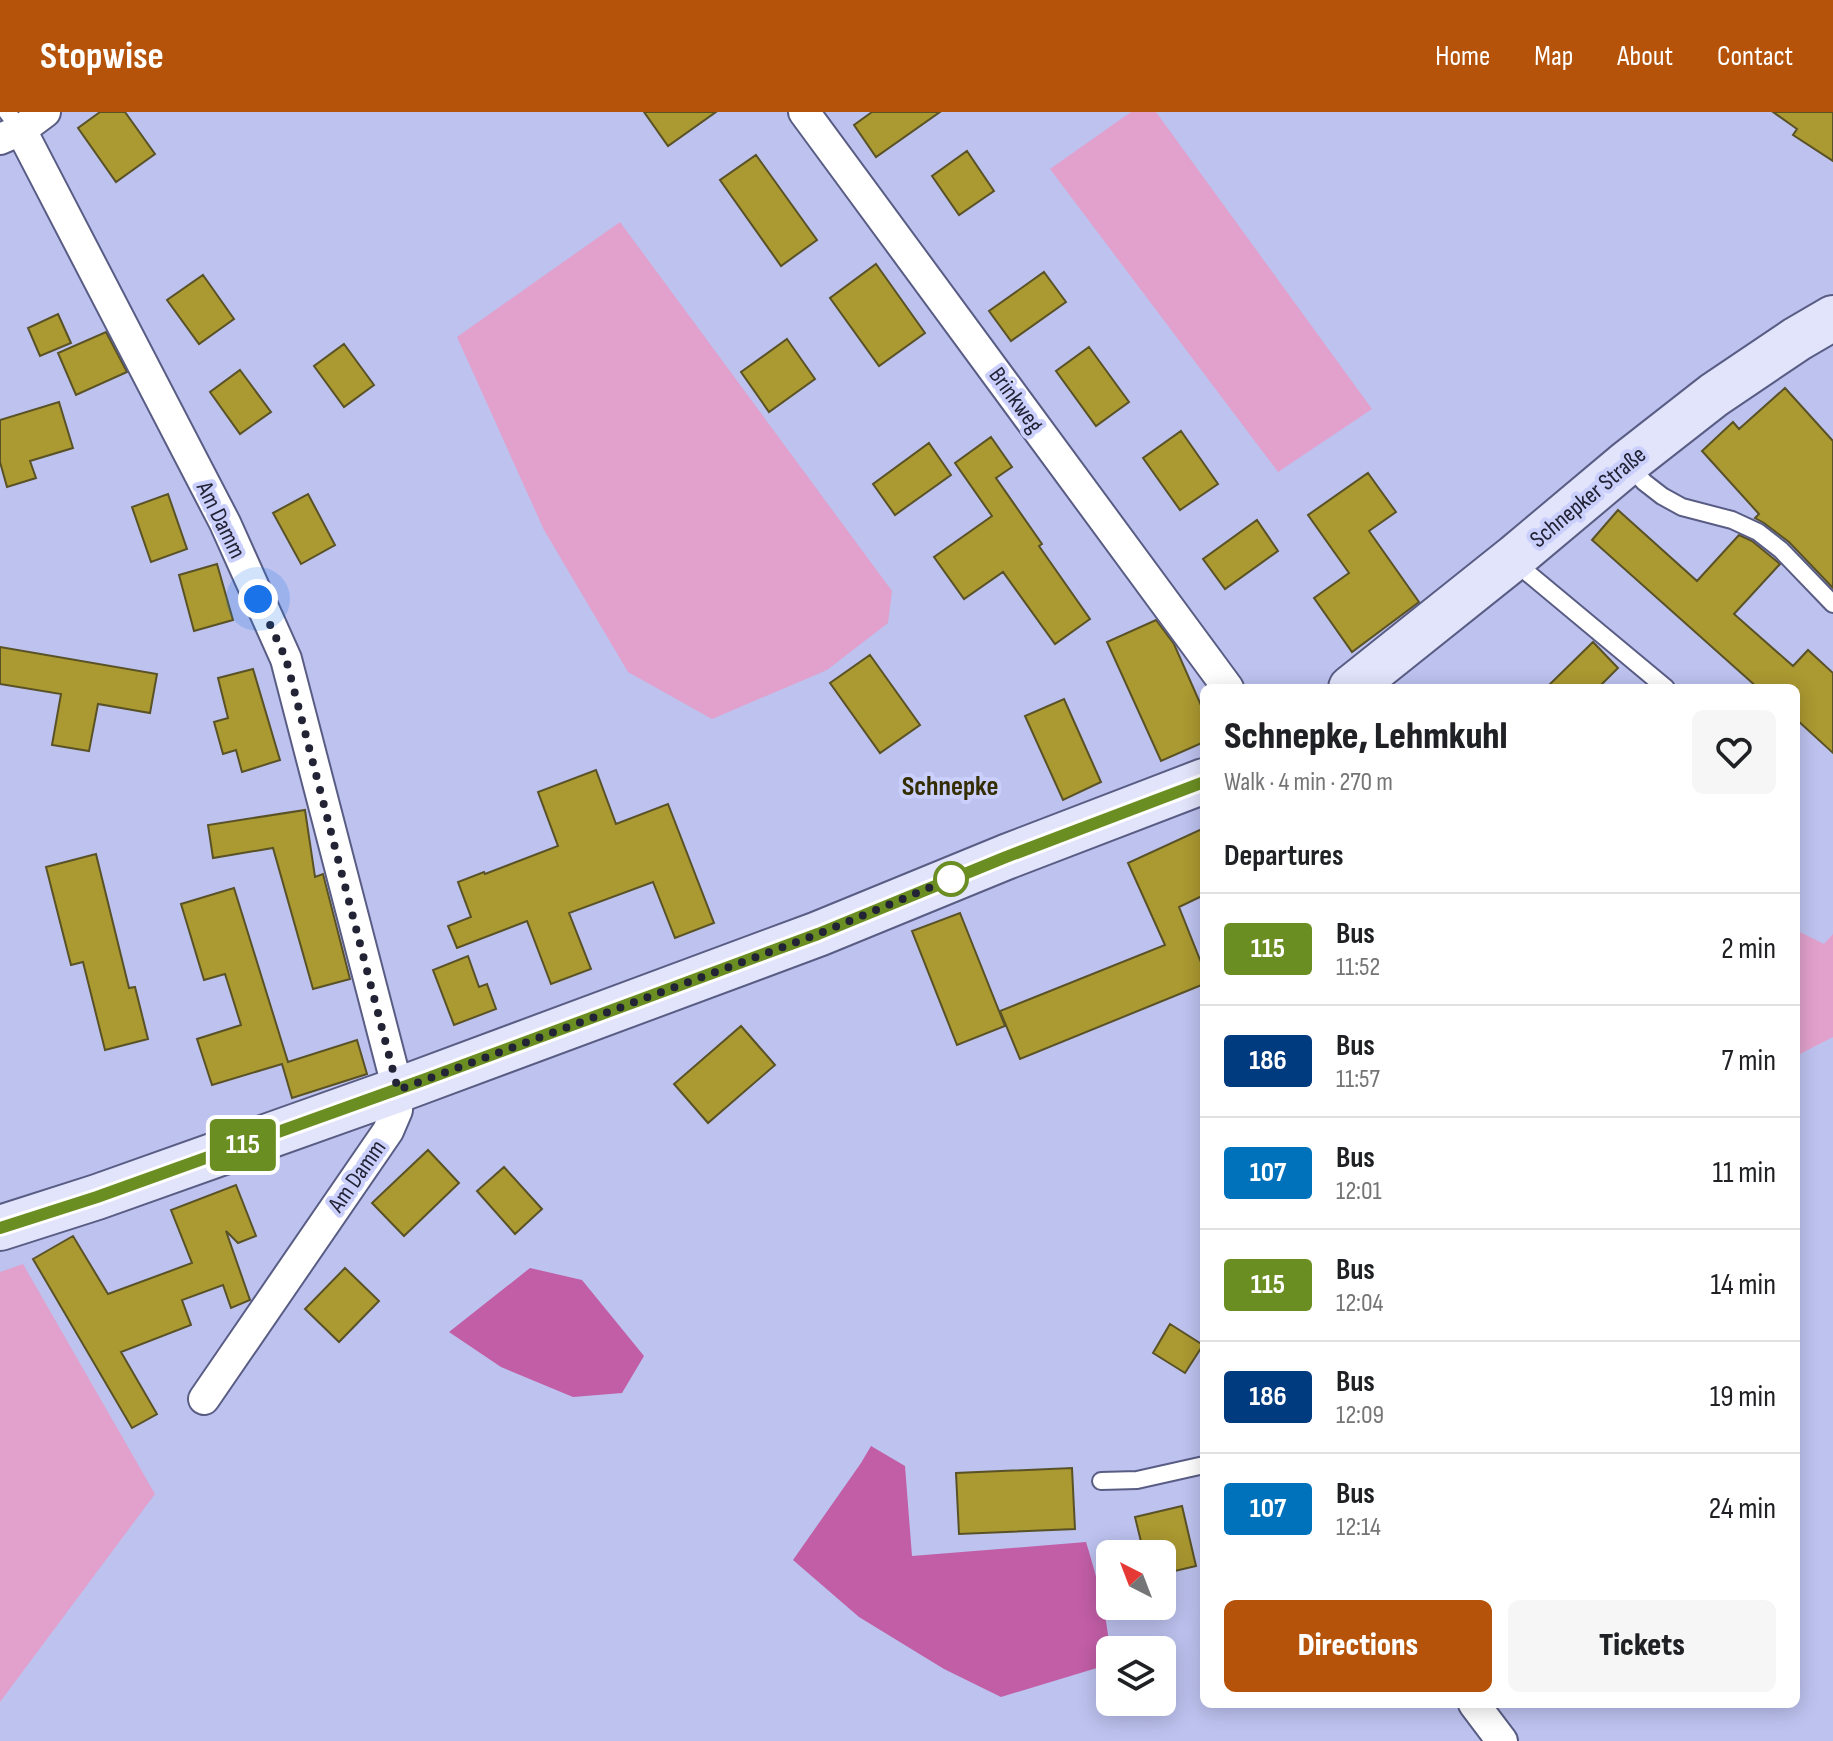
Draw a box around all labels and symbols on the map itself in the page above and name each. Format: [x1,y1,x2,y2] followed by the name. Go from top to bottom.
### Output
[982,361,1050,439] street label: Brinkweg
[1524,440,1652,554] street label: Schnepker Straße
[190,476,252,563] street label: Am Damm
[238,579,278,619] your location
[902,770,998,803] district label: Schnepke
[934,862,968,896] unlabelled marker
[197,1119,289,1171] line badge: 115
[321,1134,392,1219] street label: Am Damm
[1096,1540,1176,1620] north arrow

